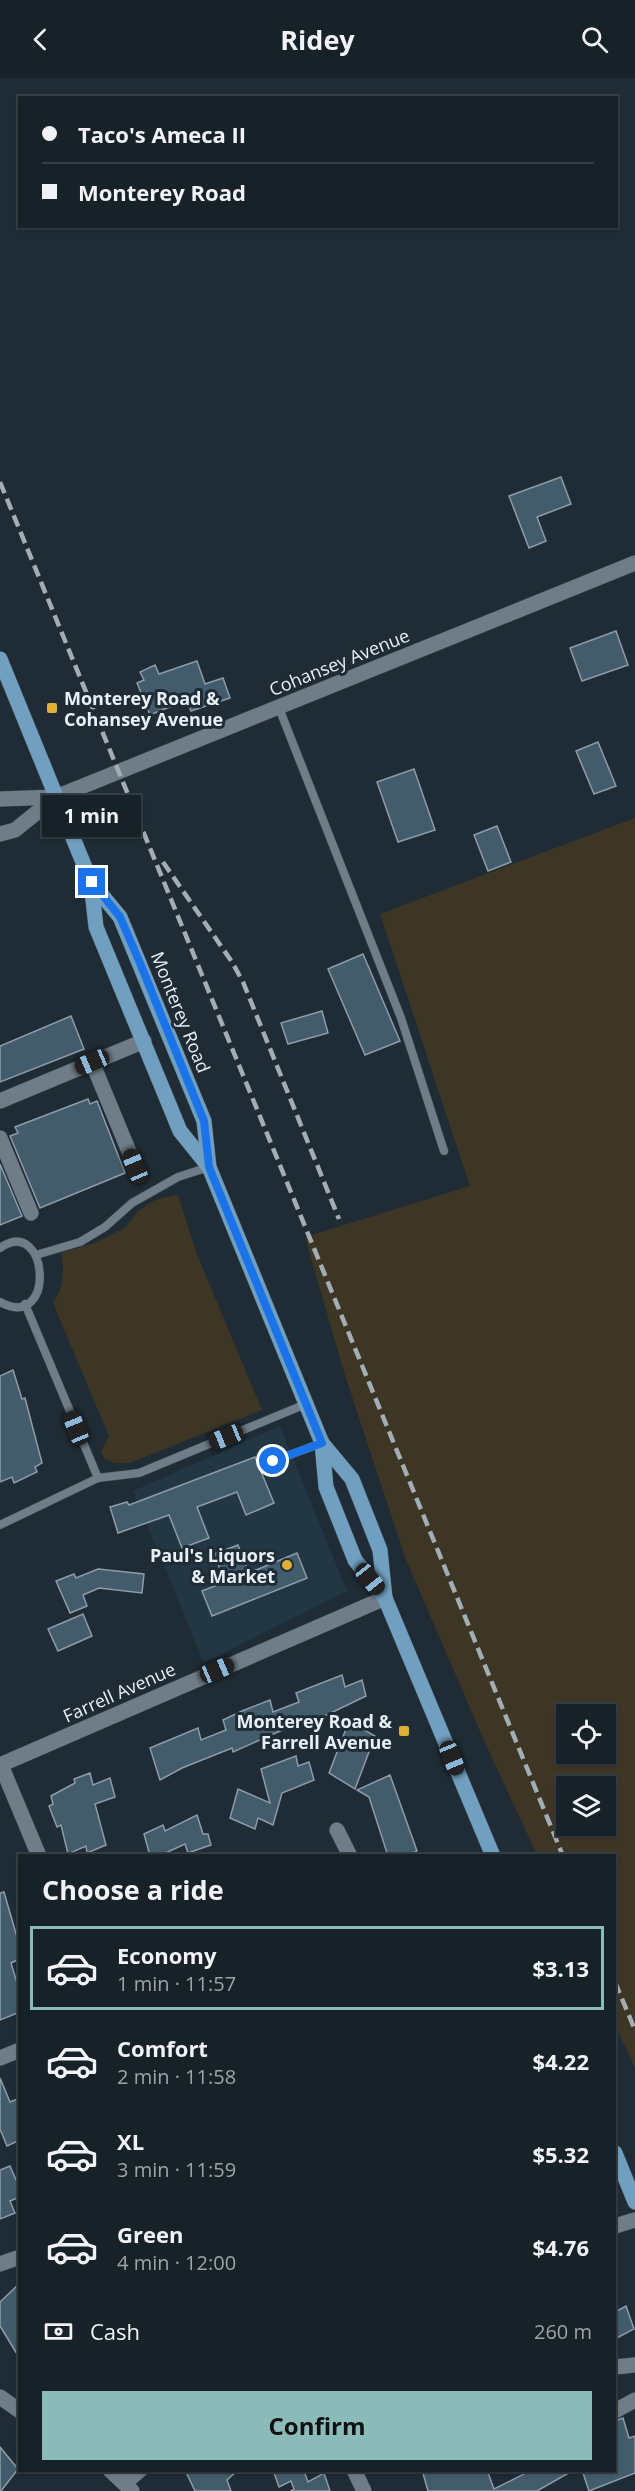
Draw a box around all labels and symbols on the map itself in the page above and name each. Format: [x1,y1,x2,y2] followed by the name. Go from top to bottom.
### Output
[265,623,413,701] street label: Cohansey Avenue
[64,686,223,731] place label: Monterey Road & Cohansey Avenue
[45,701,59,715] marker: Monterey Road & Cohansey Avenue
[42,795,142,837] callout: 1 min
[78,868,105,895] route end
[146,948,216,1076] street label: Monterey Road
[72,1047,112,1077] car
[120,1146,150,1186] car
[61,1408,91,1448] car
[206,1422,246,1452] car
[259,1447,286,1474] route start
[150,1543,275,1588] place label: Paul's Liquors & Market
[280,1558,294,1572] marker: Paul's Liquors & Market
[352,1559,388,1599] car
[197,1655,237,1685] car
[59,1657,179,1727] street label: Farrell Avenue
[236,1709,392,1754] place label: Monterey Road & Farrell Avenue
[397,1724,411,1738] marker: Monterey Road & Farrell Avenue
[437,1738,467,1778] car

